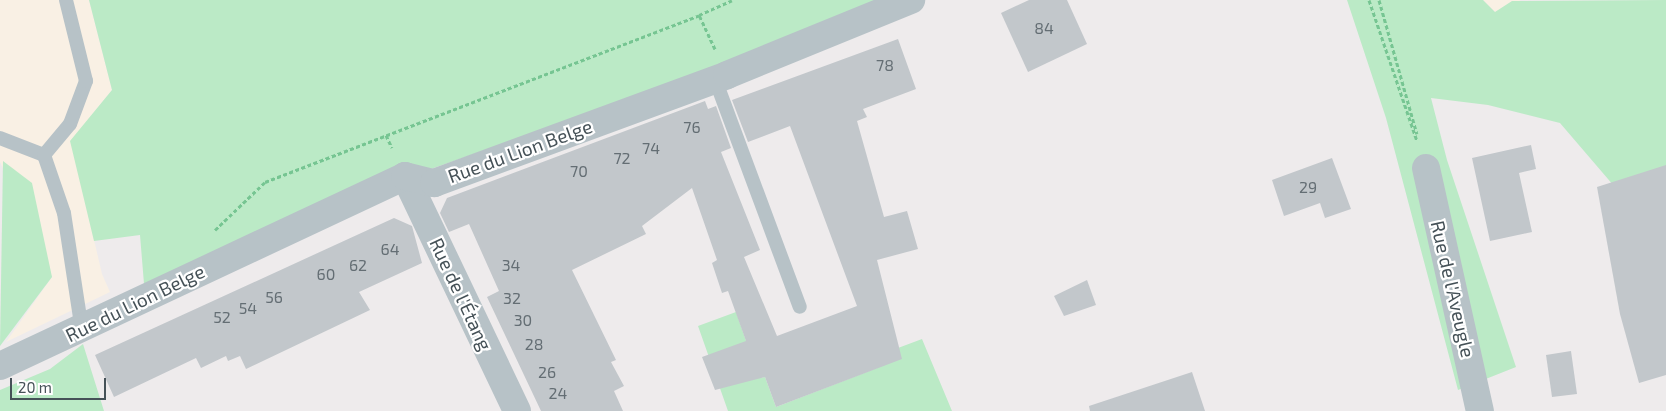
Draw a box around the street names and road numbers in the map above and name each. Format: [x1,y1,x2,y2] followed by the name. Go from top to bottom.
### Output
[445,114,595,188] street label: Rue du Lion Belge
[1426,218,1480,360] street label: Rue de l'Aveugle
[425,234,497,354] street label: Rue de l'Étang
[62,259,208,347] street label: Rue du Lion Belge

